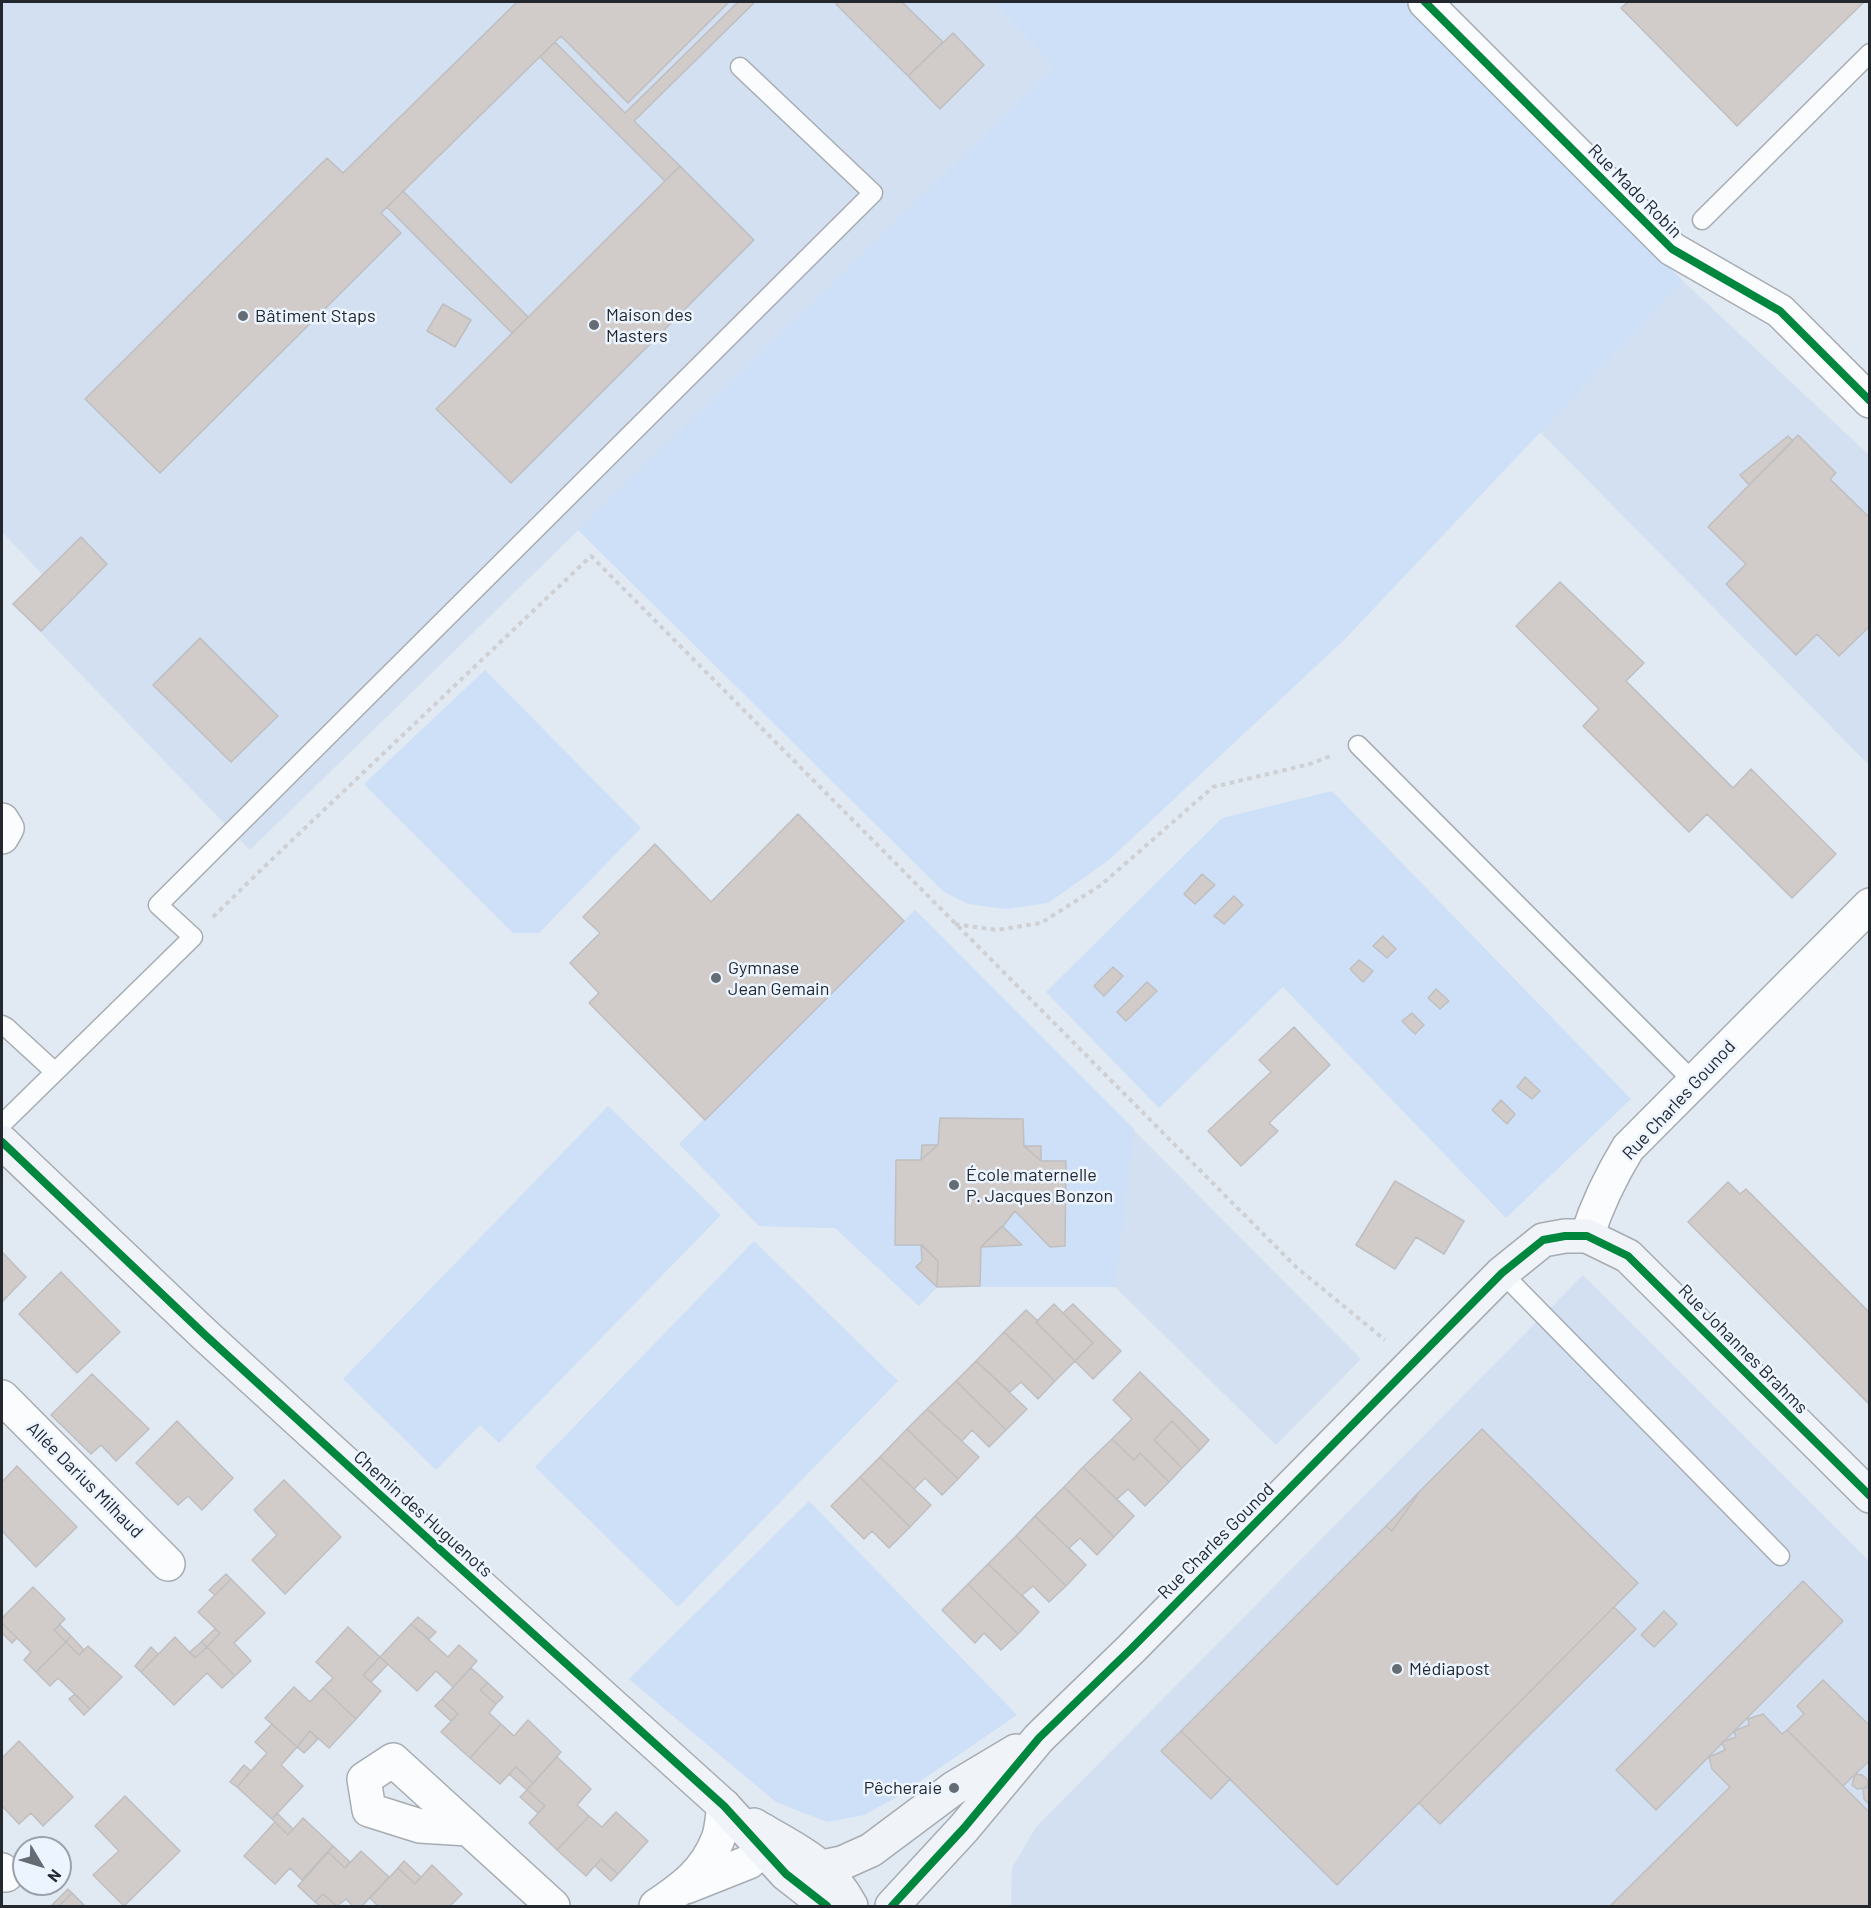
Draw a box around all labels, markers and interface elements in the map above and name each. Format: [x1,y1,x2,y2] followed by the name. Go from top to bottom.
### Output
[1584,140,1686,242] street label: Rue Mado Robin
[606,304,692,346] place label: Maison des Masters
[255,305,376,327] place label: Bâtiment Staps
[236,309,250,323] marker: Bâtiment Staps
[587,318,601,332] marker: Maison des Masters
[728,957,829,1000] place label: Gymnase Jean Gemain
[709,971,723,985] marker: Gymnase Jean Gemain
[1618,1036,1740,1164] street label: Rue Charles Gounod
[966,1164,1113,1206] place label: École maternelle P. Jacques Bonzon
[947,1178,961,1192] marker: École maternelle P. Jacques Bonzon
[1674,1280,1812,1418] street label: Rue Johannes Brahms
[22,1417,148,1543] street label: Allée Darius Milhaud
[349,1446,497,1582] street label: Chemin des Huguenots
[1153,1478,1279,1604] street label: Rue Charles Gounod
[1409,1658,1490,1680] place label: Médiapost
[1390,1662,1404,1676] marker: Médiapost
[864,1777,942,1799] place label: Pêcheraie
[947,1781,961,1795] marker: Pêcheraie
[12,1836,72,1896] north arrow
[44,1866,66,1886] text: N

